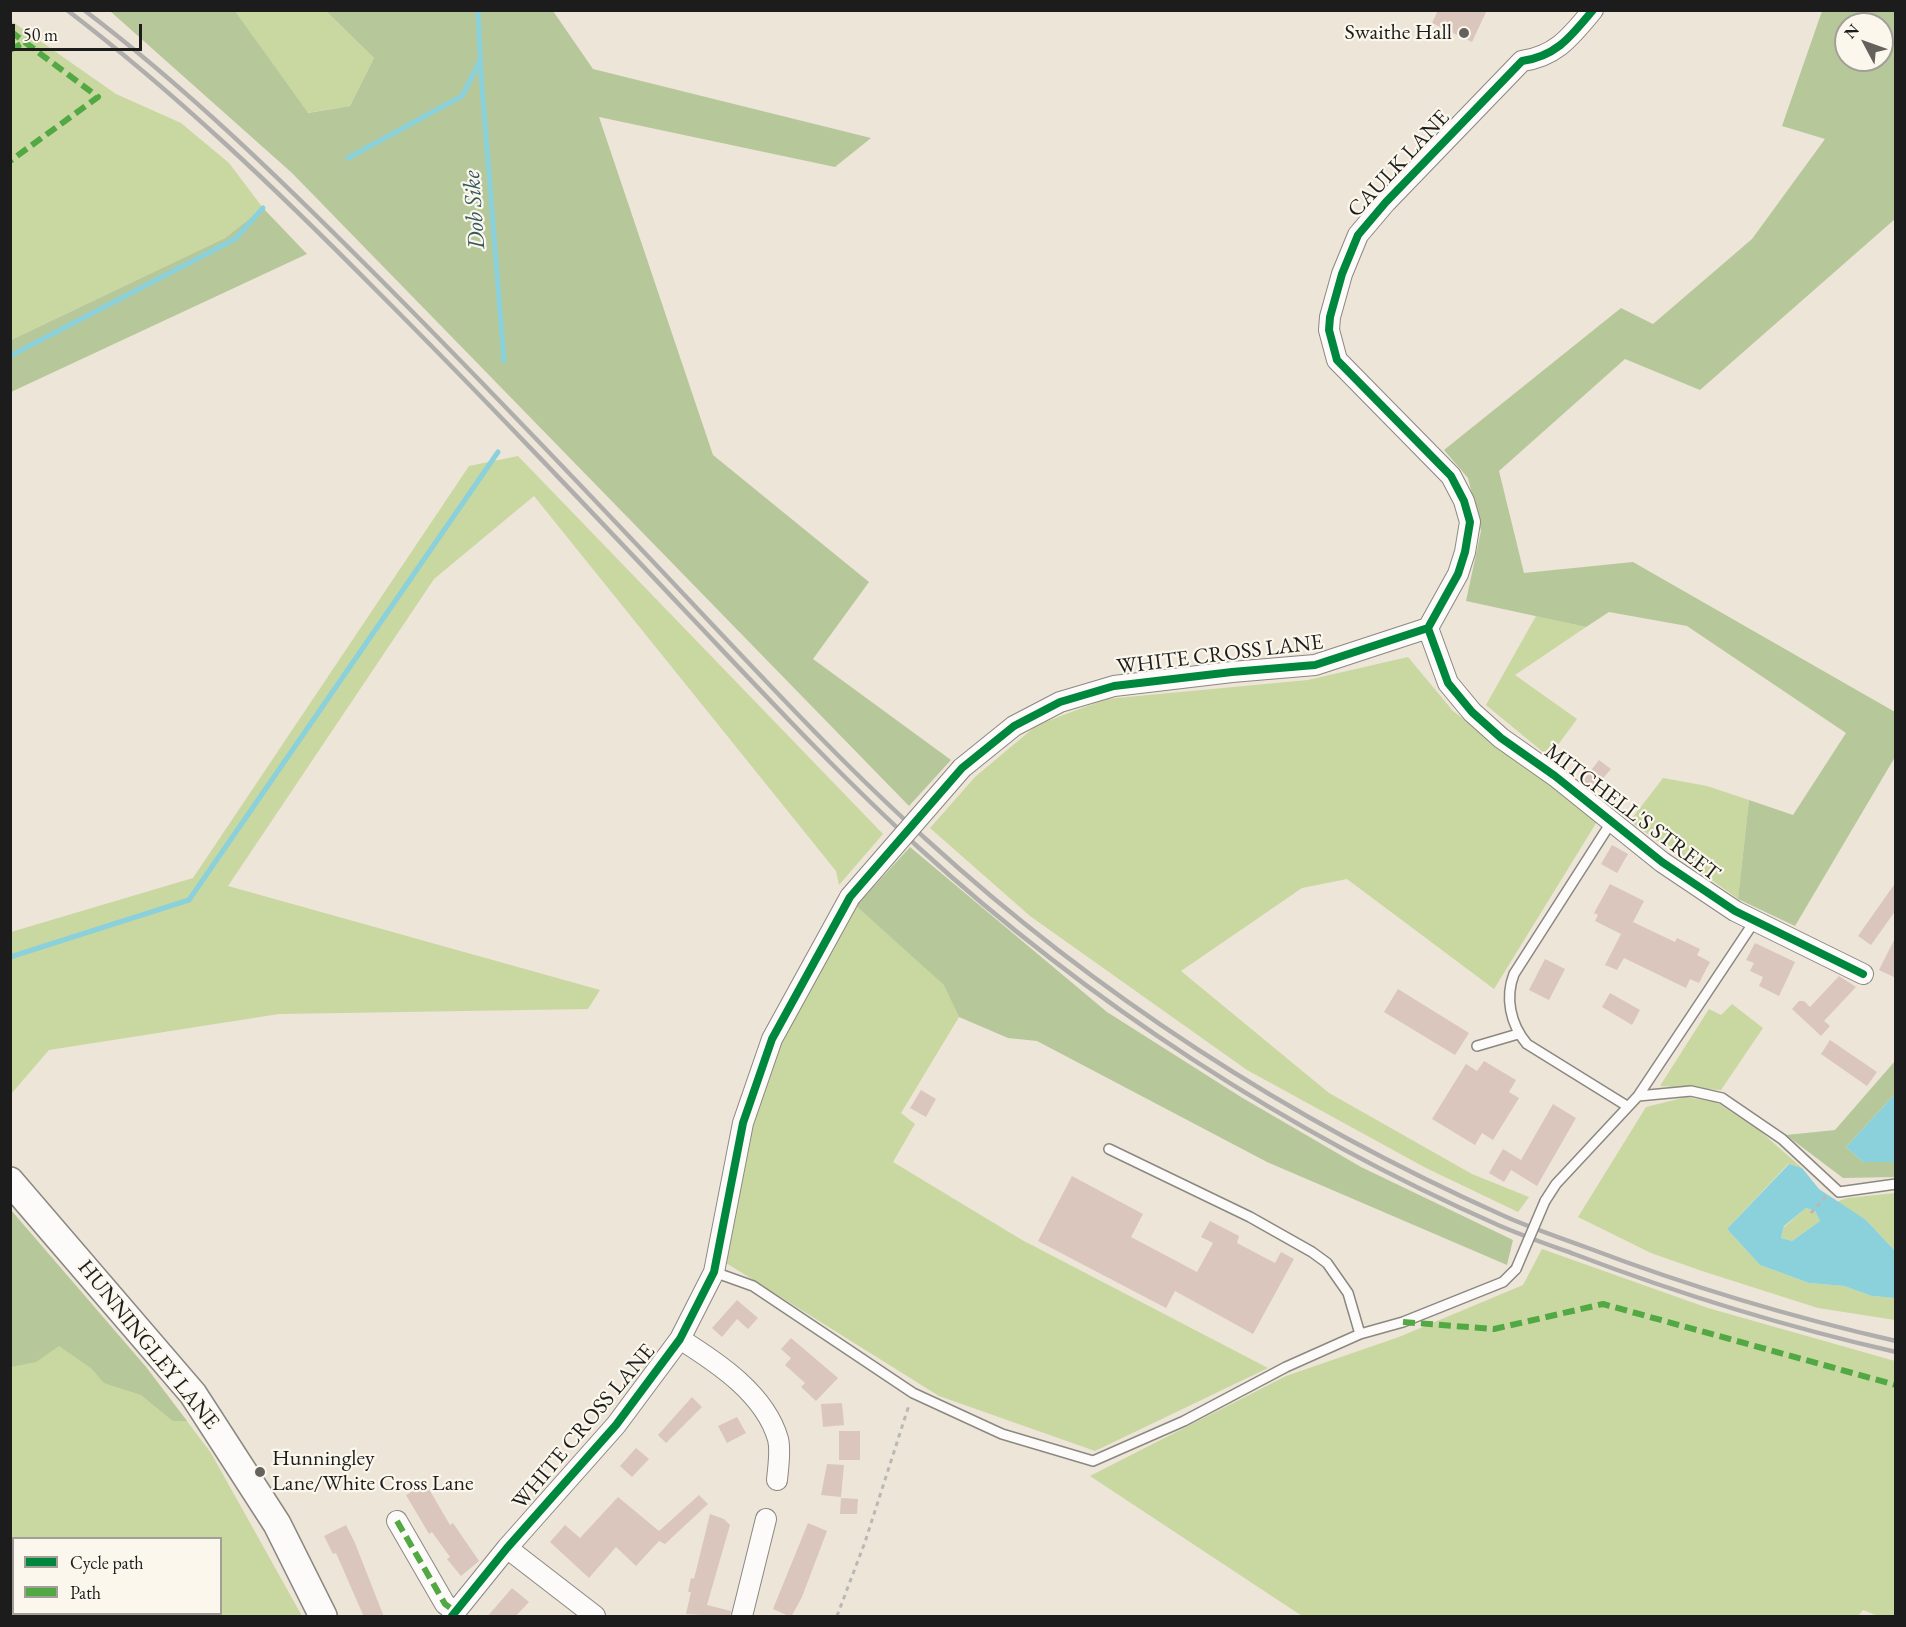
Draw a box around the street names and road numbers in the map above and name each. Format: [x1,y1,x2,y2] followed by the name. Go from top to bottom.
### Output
[1343,105,1455,223] street label: CAULK LANE
[1115,629,1325,681] street label: WHITE CROSS LANE
[1539,739,1725,887] street label: MITCHELL'S STREET
[72,1255,224,1435] street label: HUNNINGLEY LANE
[507,1339,661,1515] street label: WHITE CROSS LANE

